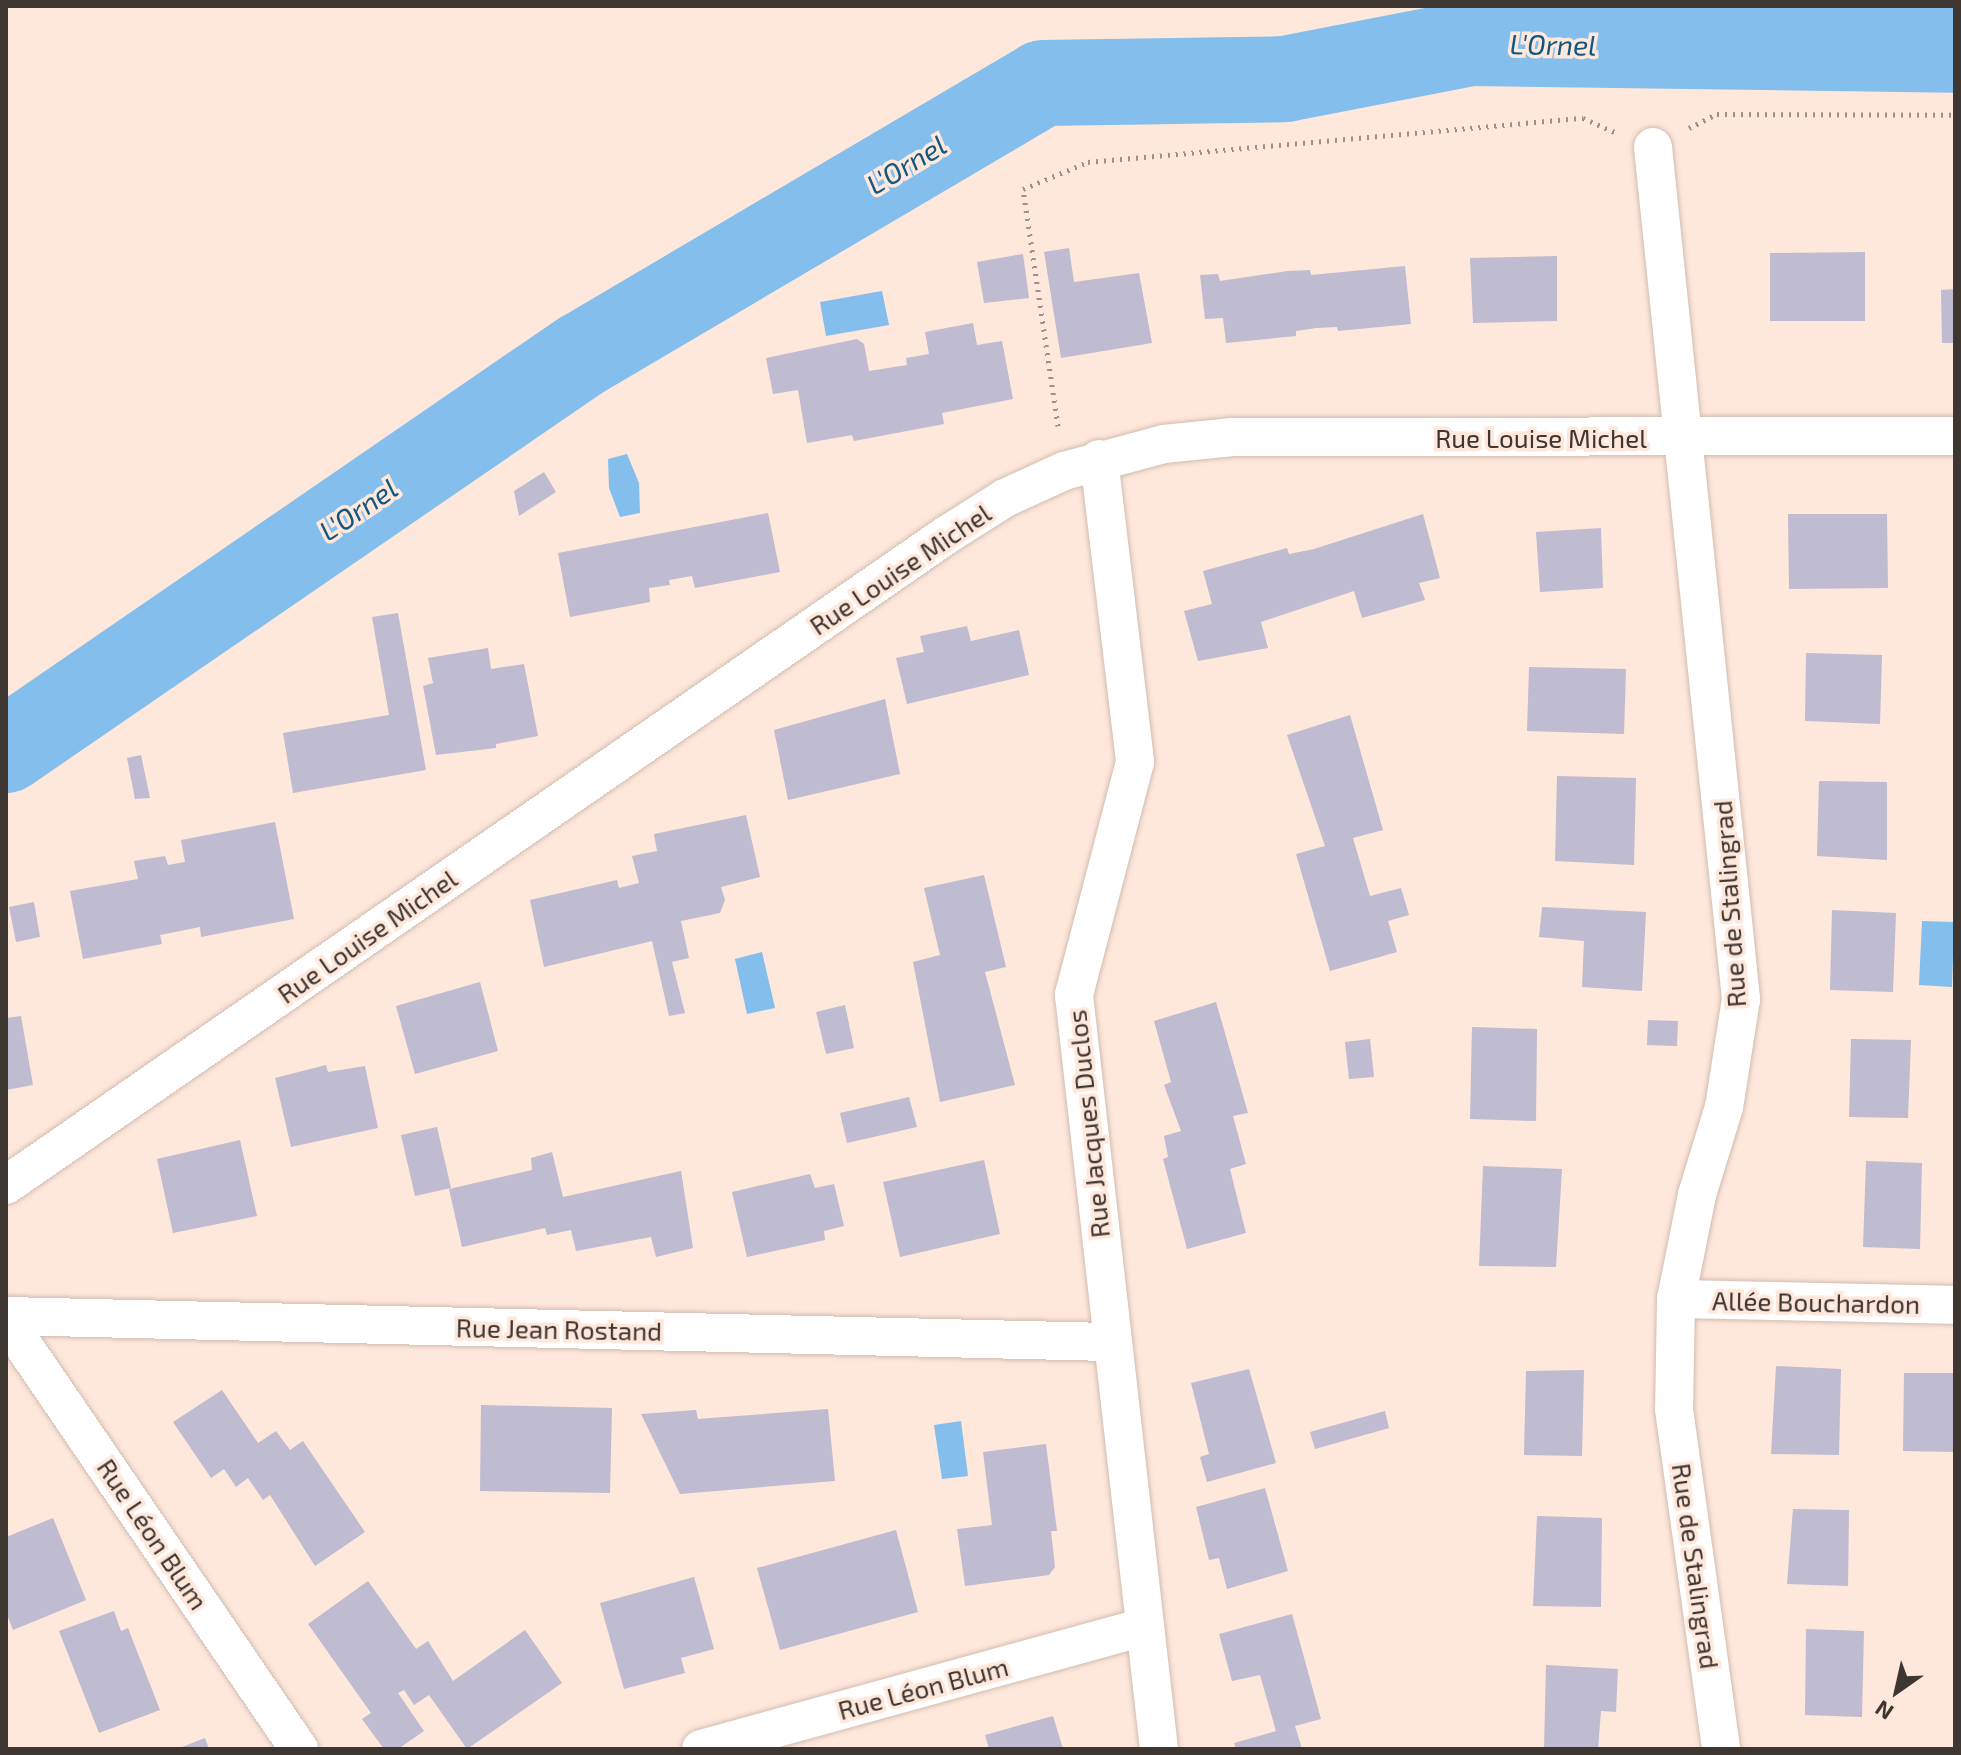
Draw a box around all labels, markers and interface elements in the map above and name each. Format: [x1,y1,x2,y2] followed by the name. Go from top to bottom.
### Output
[1509,26,1597,62] water label: L'Ornel
[860,127,952,201] water label: L'Ornel
[1435,422,1647,454] street label: Rue Louise Michel
[313,471,403,547] water label: L'Ornel
[804,497,996,641] street label: Rue Louise Michel
[1706,800,1752,1008] street label: Rue de Stalingrad
[271,863,463,1009] street label: Rue Louise Michel
[1060,1008,1116,1240] street label: Rue Jacques Duclos
[1712,1285,1920,1319] street label: Allée Bouchardon
[455,1312,663,1346] street label: Rue Jean Rostand
[91,1453,215,1615] street label: Rue Léon Blum
[1666,1461,1726,1671] street label: Rue de Stalingrad
[834,1650,1012,1726] street label: Rue Léon Blum
[1857,1651,1937,1731] north arrow
[1870,1696,1897,1726] text: N

